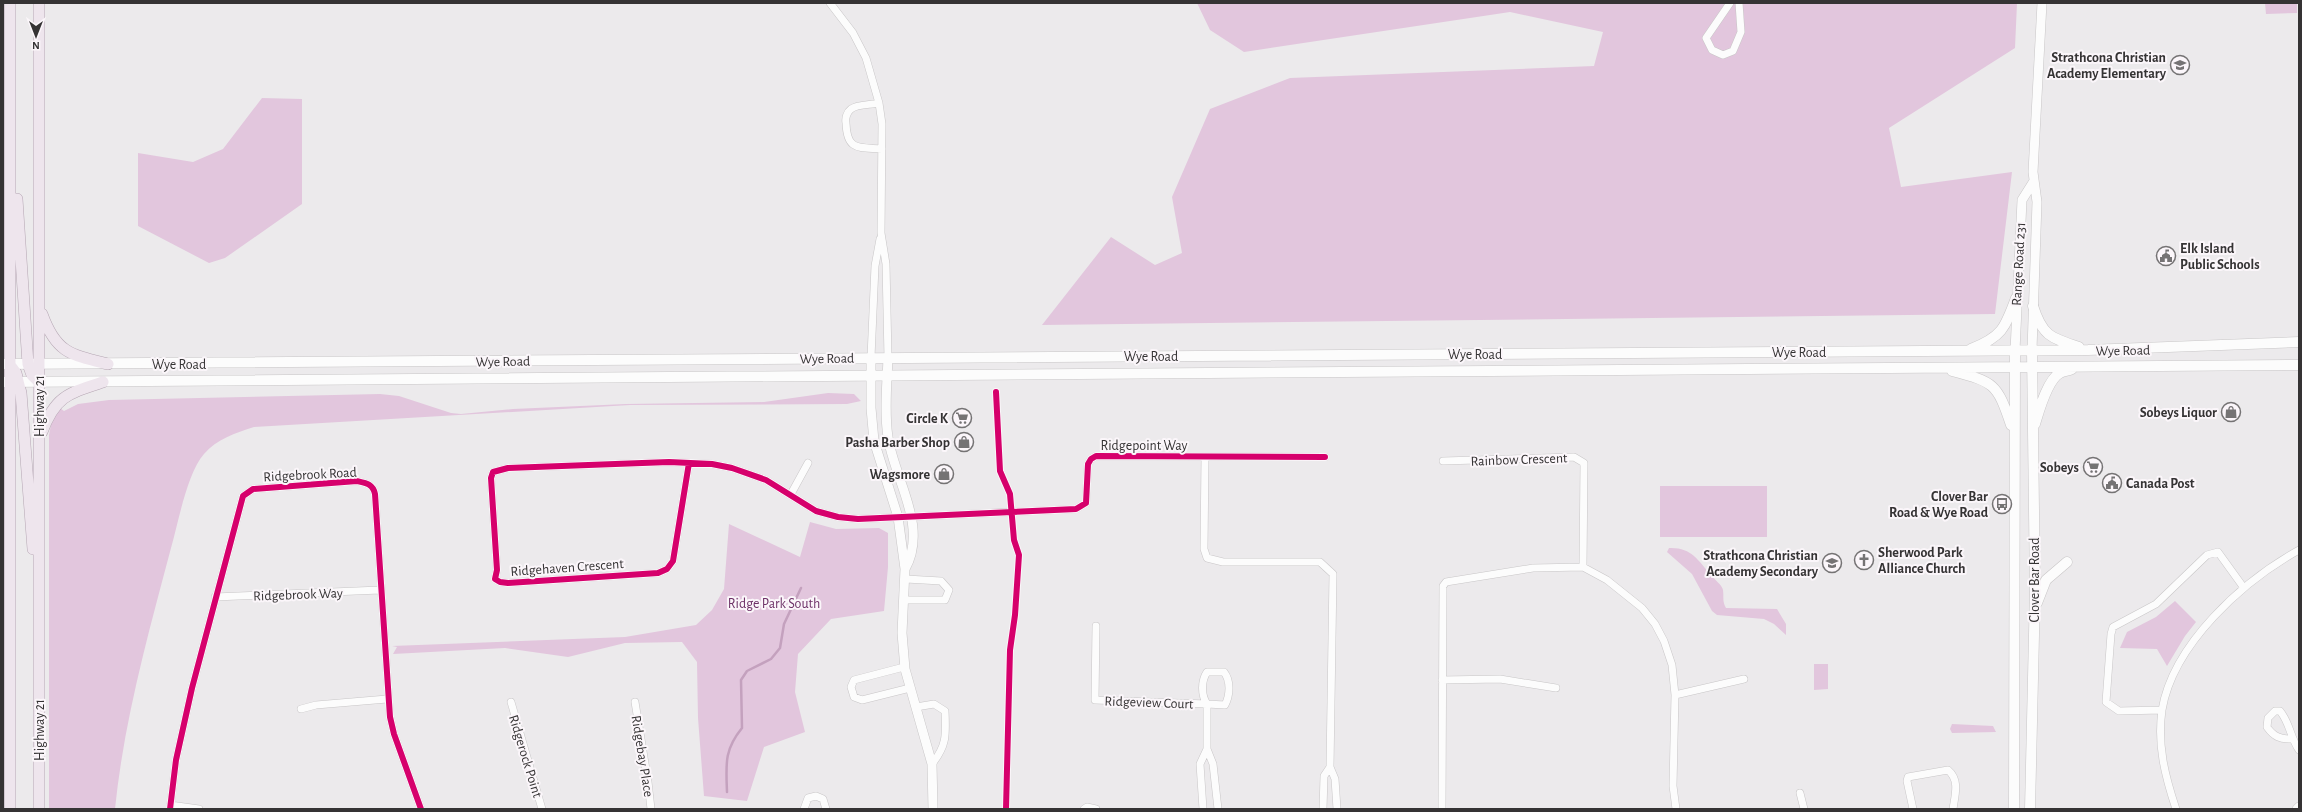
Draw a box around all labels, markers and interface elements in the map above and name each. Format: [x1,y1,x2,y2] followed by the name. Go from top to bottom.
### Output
[16,16,56,56] north arrow
[32,40,40,51] text: N
[2047,51,2167,81] place label: Strathcona Christian Academy Elementary
[2169,54,2191,76] school or university icon: Strathcona Christian Academy Elementary
[2010,222,2028,306] street label: Range Road 231
[2180,242,2260,272] place label: Elk Island Public Schools
[2155,245,2177,267] public building icon: Elk Island Public Schools
[2096,344,2150,358] street label: Wye Road
[1772,346,1826,360] street label: Wye Road
[1448,348,1502,362] street label: Wye Road
[1124,350,1178,364] street label: Wye Road
[800,352,854,366] street label: Wye Road
[476,355,530,369] street label: Wye Road
[152,358,206,372] street label: Wye Road
[33,375,47,437] street label: Highway 21
[2220,401,2242,423] shop icon: Sobeys Liquor
[2140,406,2217,420] place label: Sobeys Liquor
[951,407,973,429] supermarket icon: Circle K
[906,412,949,426] place label: Circle K
[953,431,975,453] shop icon: Pasha Barber Shop
[845,436,950,450] place label: Pasha Barber Shop
[1100,439,1188,453] street label: Ridgepoint Way
[1470,451,1568,469] street label: Rainbow Crescent
[2082,456,2104,478] supermarket icon: Sobeys
[2040,461,2079,475] place label: Sobeys
[933,463,955,485] shop icon: Wagsmore
[263,466,357,484] street label: Ridgebrook Road
[869,468,930,482] place label: Wagsmore
[2101,472,2123,494] public building icon: Canada Post
[2126,477,2195,491] place label: Canada Post
[1889,490,1989,520] place label: Clover Bar Road & Wye Road
[1991,493,2013,515] bus stop icon: Clover Bar Road & Wye Road
[2028,538,2042,622] street label: Clover Bar Road
[1878,546,1965,576] place label: Sherwood Park Alliance Church
[1703,549,1819,579] place label: Strathcona Christian Academy Secondary
[1853,549,1875,571] church icon: Sherwood Park Alliance Church
[1821,552,1843,574] school or university icon: Strathcona Christian Academy Secondary
[510,557,625,579] street label: Ridgehaven Crescent
[253,586,343,604] street label: Ridgebrook Way
[728,597,820,611] park label: Ridge Park South
[1104,694,1194,712] street label: Ridgeview Court
[33,699,47,761] street label: Highway 21
[506,713,544,800] street label: Ridgerock Point
[629,714,655,798] street label: Ridgebay Place

